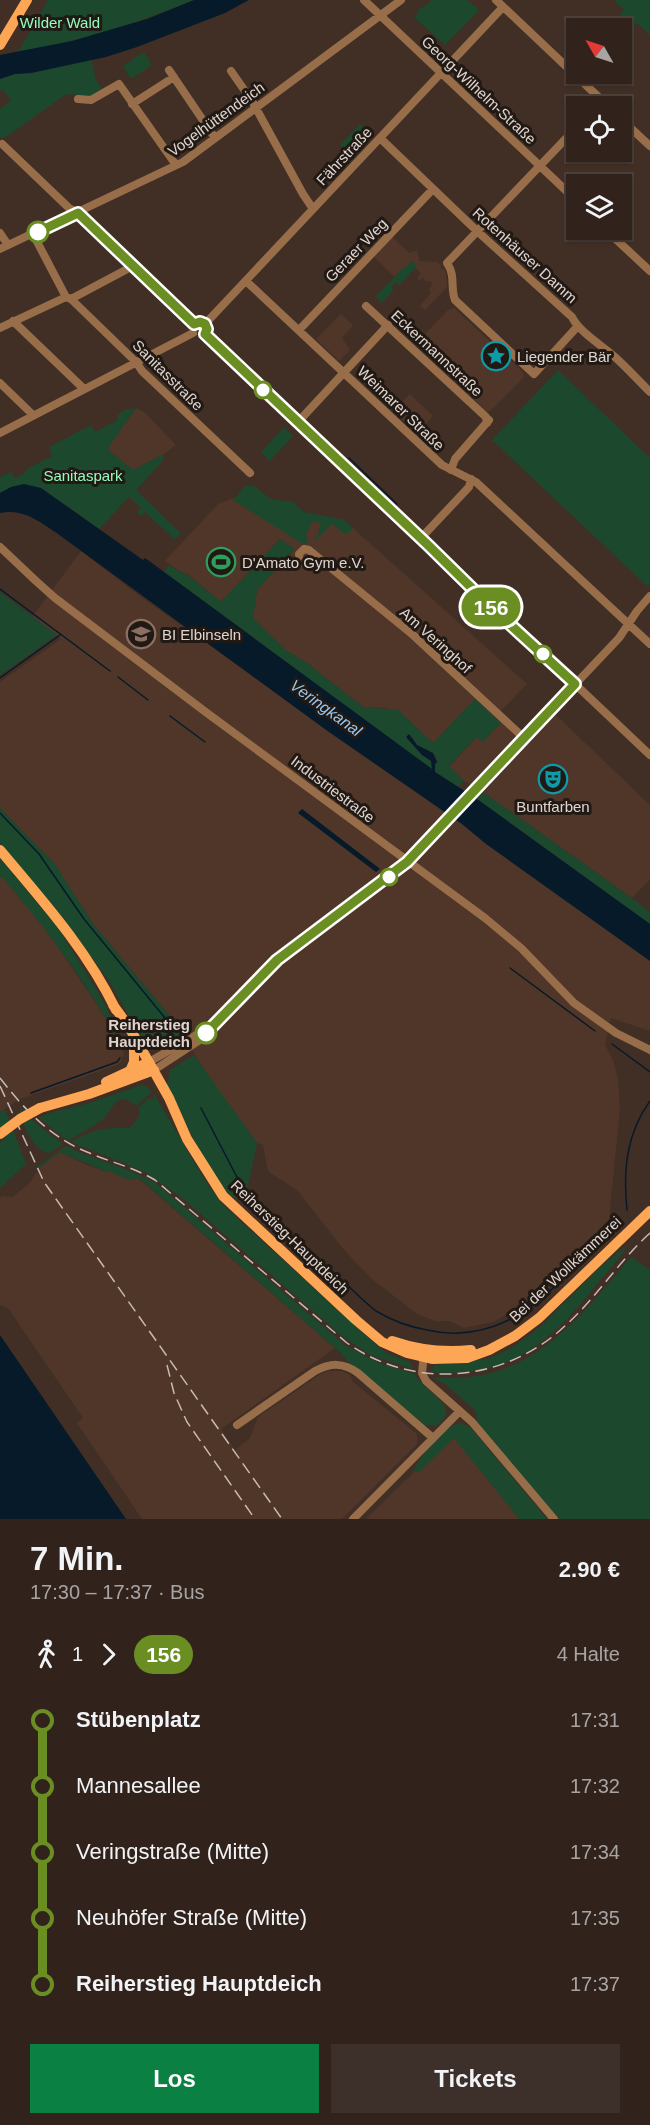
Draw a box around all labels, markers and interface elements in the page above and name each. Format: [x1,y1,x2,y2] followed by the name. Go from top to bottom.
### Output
[20,14,100,31] park label: Wilder Wald
[566,18,632,84] north arrow
[566,18,632,240] map controls
[418,33,540,147] street label: Georg-Wilhelm-Straße
[164,78,268,160] street label: Vogelhüttendeich
[566,96,632,162] button: locate
[313,123,375,189] street label: Fährstraße
[566,174,632,240] button: layers
[469,204,581,306] street label: Rotenhäuser Damm
[322,215,390,285] street label: Geraer Weg
[27,221,49,243] unlabelled marker
[388,306,486,400] street label: Eckermannstraße
[129,336,207,414] street label: Sanitasstraße
[480,340,512,372] place icon: Liegender Bär
[517,348,611,365] place label: Liegender Bär
[354,362,448,454] street label: Weimarer Straße
[254,381,272,399] unlabelled marker
[43,467,123,484] park label: Sanitaspark
[205,546,237,578] sports icon: D'Amato Gym e.V.
[242,554,364,571] place label: D'Amato Gym e.V.
[456,588,526,626] line badge: 156
[473,596,509,619] text: 156
[397,604,476,677] street label: Am Veringhof
[125,618,157,650] school or university icon: BI Elbinseln
[162,626,241,643] place label: BI Elbinseln
[534,645,552,663] unlabelled marker
[287,676,365,740] water label: Veringkanal
[288,752,378,826] street label: Industriestraße
[537,763,569,795] theatre icon: Buntfarben
[516,798,590,815] place label: Buntfarben
[380,868,398,886] unlabelled marker
[108,1016,190,1050] place label: Reiherstieg Hauptdeich
[195,1022,217,1044] marker: Reiherstieg Hauptdeich
[228,1176,352,1298] street label: Reiherstieg-Hauptdeich
[506,1213,624,1325] street label: Bei der Wollkämmerei
[30,1540,124,1577] text: 7 Min.
[559,1557,620,1582] text: 2.90 €
[30,1581,205,1603] text: 17:30 – 17:37 · Bus
[30,1638,63,1671] icon: walk
[92,1638,125,1671] icon: forward
[72,1643,83,1665] text: 1
[146,1643,181,1666] text: 156
[557,1643,620,1665] text: 4 Halte
[76,1707,201,1732] text: Stübenplatz
[570,1709,620,1731] text: 17:31
[76,1773,201,1798] text: Mannesallee
[570,1775,620,1797] text: 17:32
[76,1839,269,1864] text: Veringstraße (Mitte)
[570,1841,620,1863] text: 17:34
[76,1905,307,1930] text: Neuhöfer Straße (Mitte)
[570,1907,620,1929] text: 17:35
[76,1971,322,1996] text: Reiherstieg Hauptdeich
[570,1973,620,1995] text: 17:37
[30,2044,319,2113] button: Los
[331,2044,620,2113] button: Tickets

